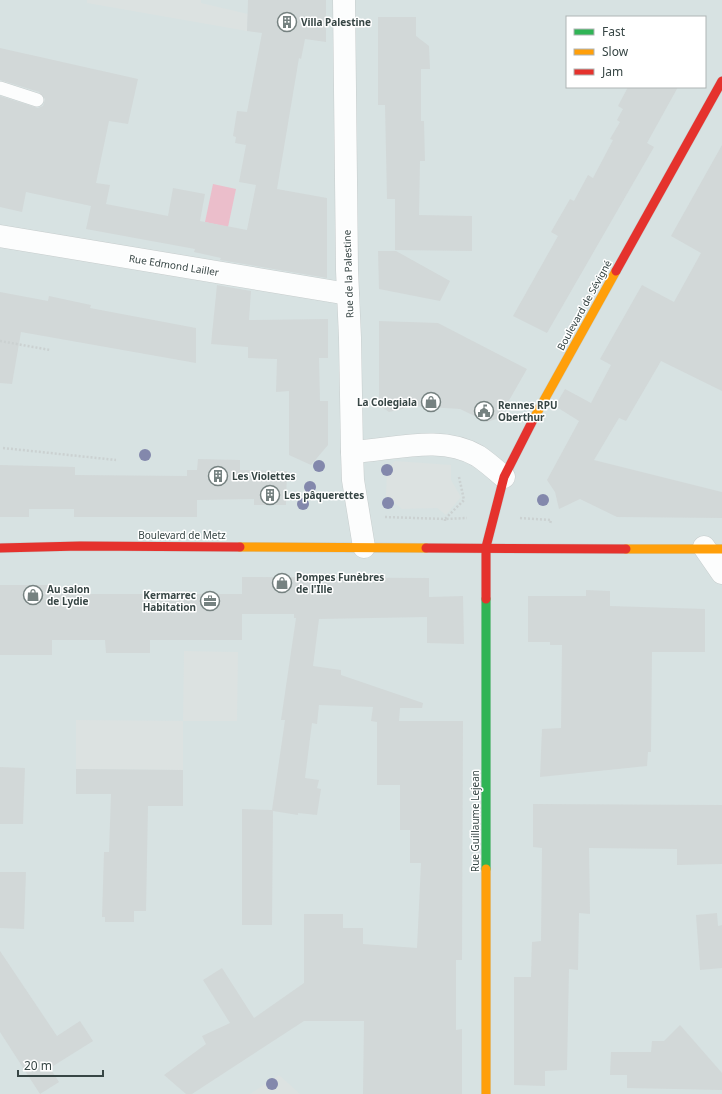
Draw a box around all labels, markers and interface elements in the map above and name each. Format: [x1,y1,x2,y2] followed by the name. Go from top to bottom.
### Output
[276,11,298,33] building icon: Villa Palestine
[301,15,371,29] place label: Villa Palestine
[566,16,706,88] legend
[602,23,626,40] text: Fast
[602,43,629,60] text: Slow
[601,63,623,80] text: Jam
[339,229,357,318] street label: Rue de la Palestine
[128,251,220,279] street label: Rue Edmond Lailler
[553,257,615,353] street label: Boulevard de Sévigné
[420,391,442,413] shop icon: La Colegiala
[357,395,417,409] place label: La Colegiala
[498,398,557,424] place label: Rennes RPU Oberthur
[473,400,495,422] public building icon: Rennes RPU Oberthur
[207,465,229,487] building icon: Les Violettes
[232,469,296,483] place label: Les Violettes
[259,484,281,506] building icon: Les pâquerettes
[284,488,364,502] place label: Les pâquerettes
[138,528,226,542] street label: Boulevard de Metz
[296,570,384,596] place label: Pompes Funèbres de l'Ille
[271,572,293,594] shop icon: Pompes Funèbres de l'Ille
[47,582,90,608] place label: Au salon de Lydie
[22,584,44,606] shop icon: Au salon de Lydie
[143,588,196,614] place label: Kermarrec Habitation
[199,590,221,612] office icon: Kermarrec Habitation
[468,770,482,872] street label: Rue Guillaume Lejean
[18,1052,103,1078] scale bar
[24,1057,52,1074] text: 20 m

